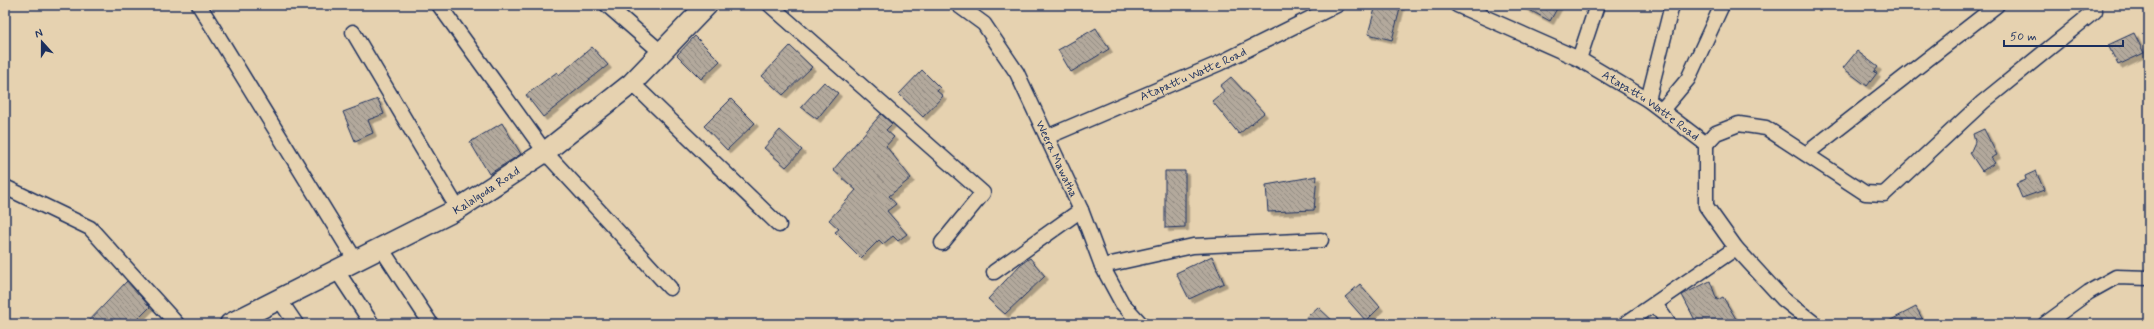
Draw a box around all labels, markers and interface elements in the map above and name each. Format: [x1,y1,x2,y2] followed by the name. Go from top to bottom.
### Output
[22,22,62,62] north arrow
[2004,22,2123,48] scale bar
[33,26,45,41] text: N
[2010,29,2037,45] text: 50 m
[1138,44,1249,105] street label: Atapattu Watte Road
[1599,67,1702,145] street label: Atapattu Watte Road
[1031,118,1081,200] street label: Weera Mawatha
[450,164,523,219] street label: Kalalgoda Road

